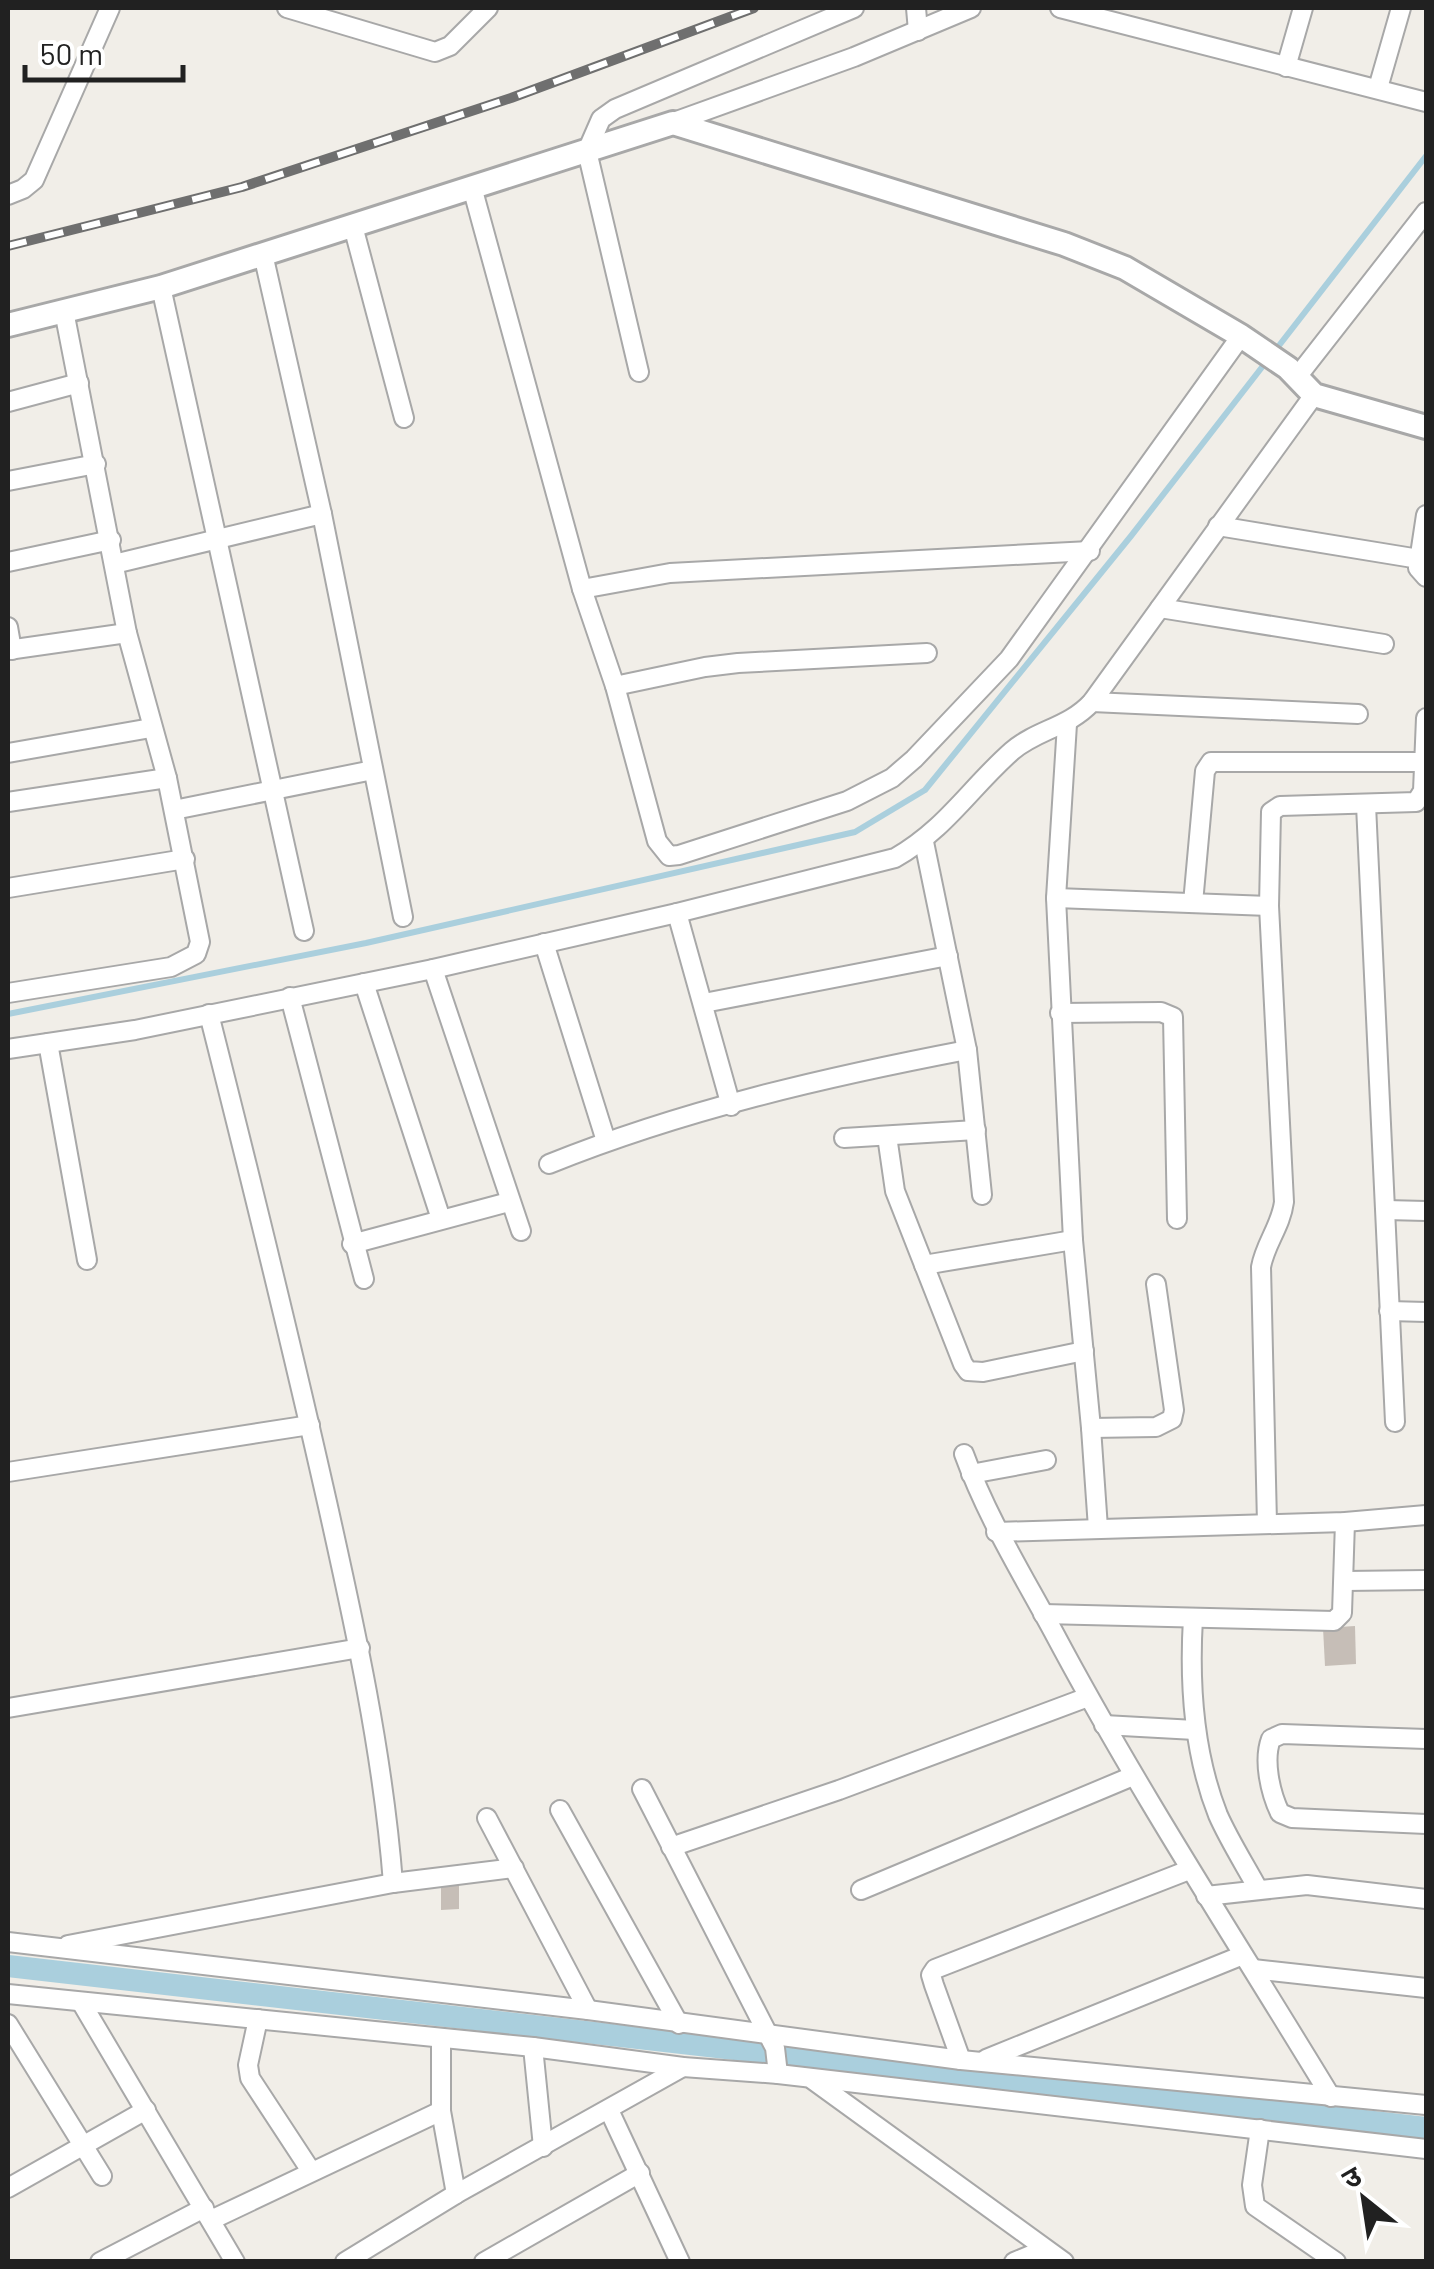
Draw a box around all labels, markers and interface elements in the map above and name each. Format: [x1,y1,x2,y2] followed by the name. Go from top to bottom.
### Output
[25,20,182,82] scale bar
[40,35,103,71] text: 50 m
[1314,2149,1414,2249] north arrow
[1335,2157,1367,2195] text: उ

